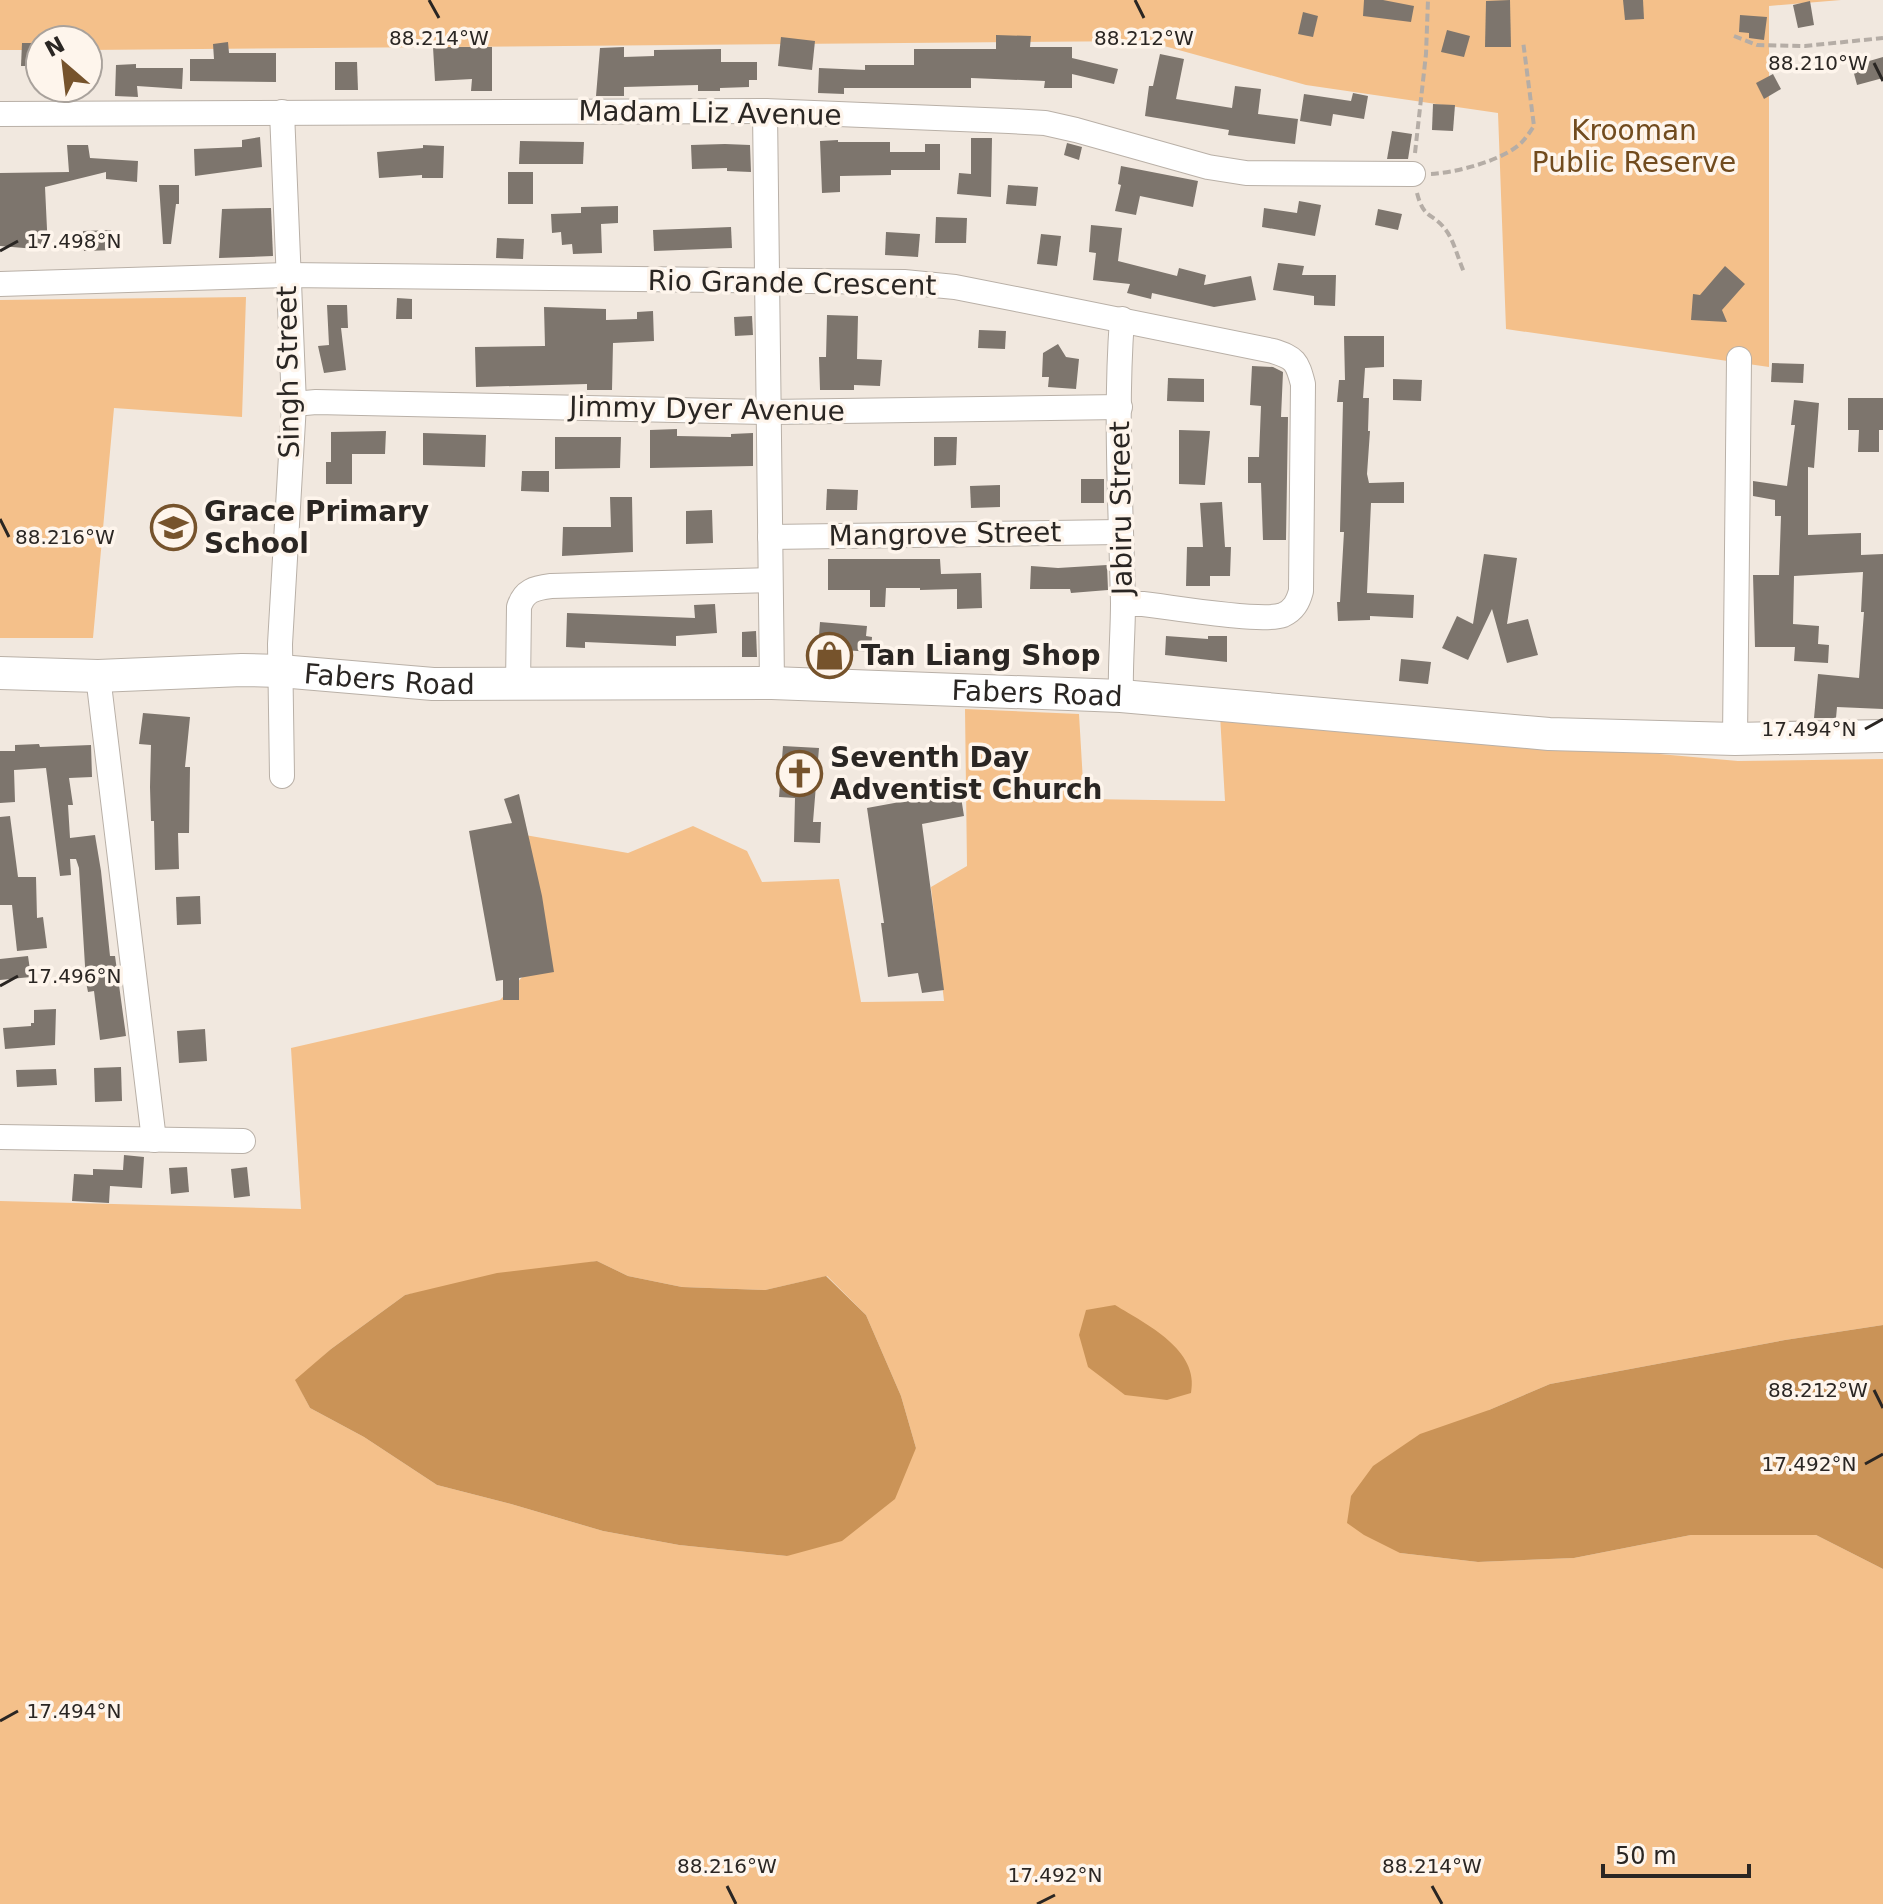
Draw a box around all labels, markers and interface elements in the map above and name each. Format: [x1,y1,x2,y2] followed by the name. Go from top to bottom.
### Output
[24,24,104,104] north arrow
[389,26,489,50] text: 88.214°W
[1094,26,1194,50] text: 88.212°W
[41,31,69,62] text: N
[1768,51,1868,75] text: 88.210°W
[578,94,842,132] street label: Madam Liz Avenue
[1532,114,1736,179] park label: Krooman Public Reserve
[27,229,121,253] text: 17.498°N
[647,264,937,302] street label: Rio Grande Crescent
[270,285,306,459] street label: Singh Street
[567,390,845,428] street label: Jimmy Dyer Avenue
[1103,421,1139,597] street label: Jabiru Street
[204,495,429,560] place label: Grace Primary School
[149,503,197,551] school or university icon: Grace Primary School
[828,515,1062,553] street label: Mangrove Street
[15,525,115,549] text: 88.216°W
[806,631,854,679] shop icon: Tan Liang Shop
[861,639,1101,672] place label: Tan Liang Shop
[303,657,475,701] street label: Fabers Road
[951,673,1123,713] street label: Fabers Road
[1762,717,1856,741] text: 17.494°N
[830,741,1102,806] place label: Seventh Day Adventist Church
[775,749,823,797] church icon: Seventh Day Adventist Church
[27,964,121,988] text: 17.496°N
[1768,1378,1868,1402] text: 88.212°W
[1762,1452,1856,1476] text: 17.492°N
[27,1699,121,1723] text: 17.494°N
[1603,1828,1749,1878] scale bar
[1615,1842,1677,1870] text: 50 m
[677,1854,777,1878] text: 88.216°W
[1382,1854,1482,1878] text: 88.214°W
[1008,1863,1102,1887] text: 17.492°N

